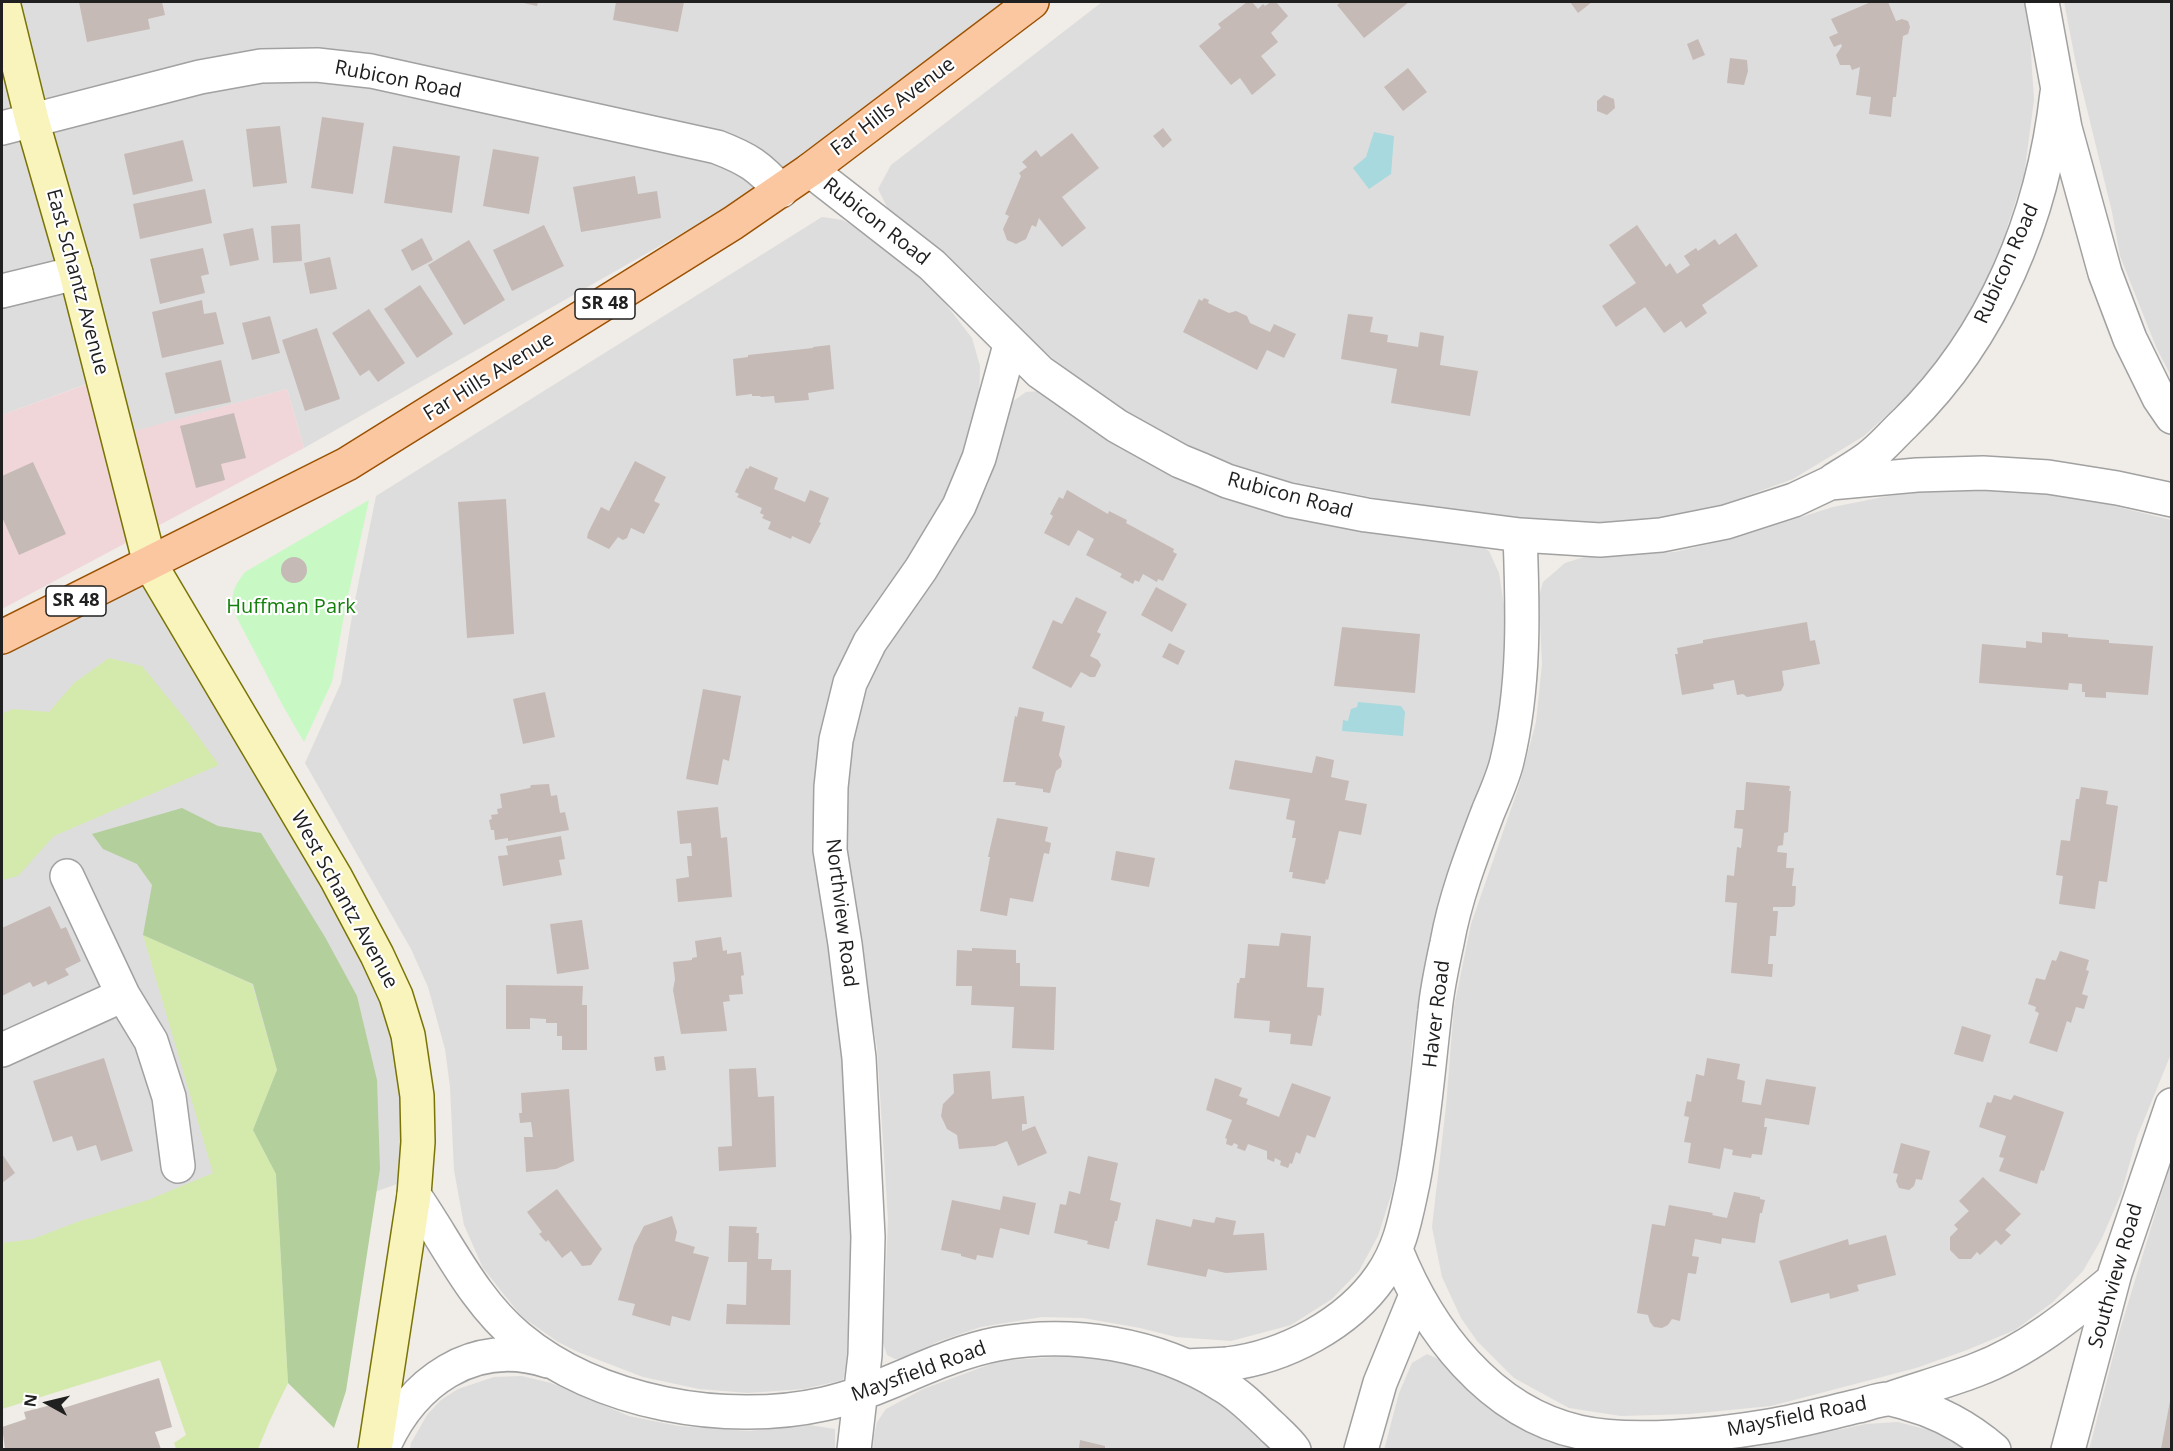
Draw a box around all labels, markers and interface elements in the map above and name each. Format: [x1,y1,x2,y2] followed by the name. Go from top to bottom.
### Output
[826,53,960,161] street label: Far Hills Avenue
[333,56,463,104] street label: Rubicon Road
[818,173,934,271] street label: Rubicon Road
[41,186,113,378] street label: East Schantz Avenue
[1970,200,2044,328] street label: Rubicon Road
[575,289,635,319] road number: SR 48
[419,327,559,427] street label: Far Hills Avenue
[1225,468,1355,524] street label: Rubicon Road
[46,586,106,616] road number: SR 48
[226,595,356,619] park label: Huffman Park
[285,807,403,993] street label: West Schantz Avenue
[820,837,862,989] street label: Northview Road
[1418,959,1456,1069] street label: Haver Road
[2084,1201,2148,1351] street label: Southview Road
[848,1336,990,1408] street label: Maysfield Road
[18,1373,78,1433] north arrow
[1725,1392,1869,1442] street label: Maysfield Road
[18,1393,42,1408] text: N

